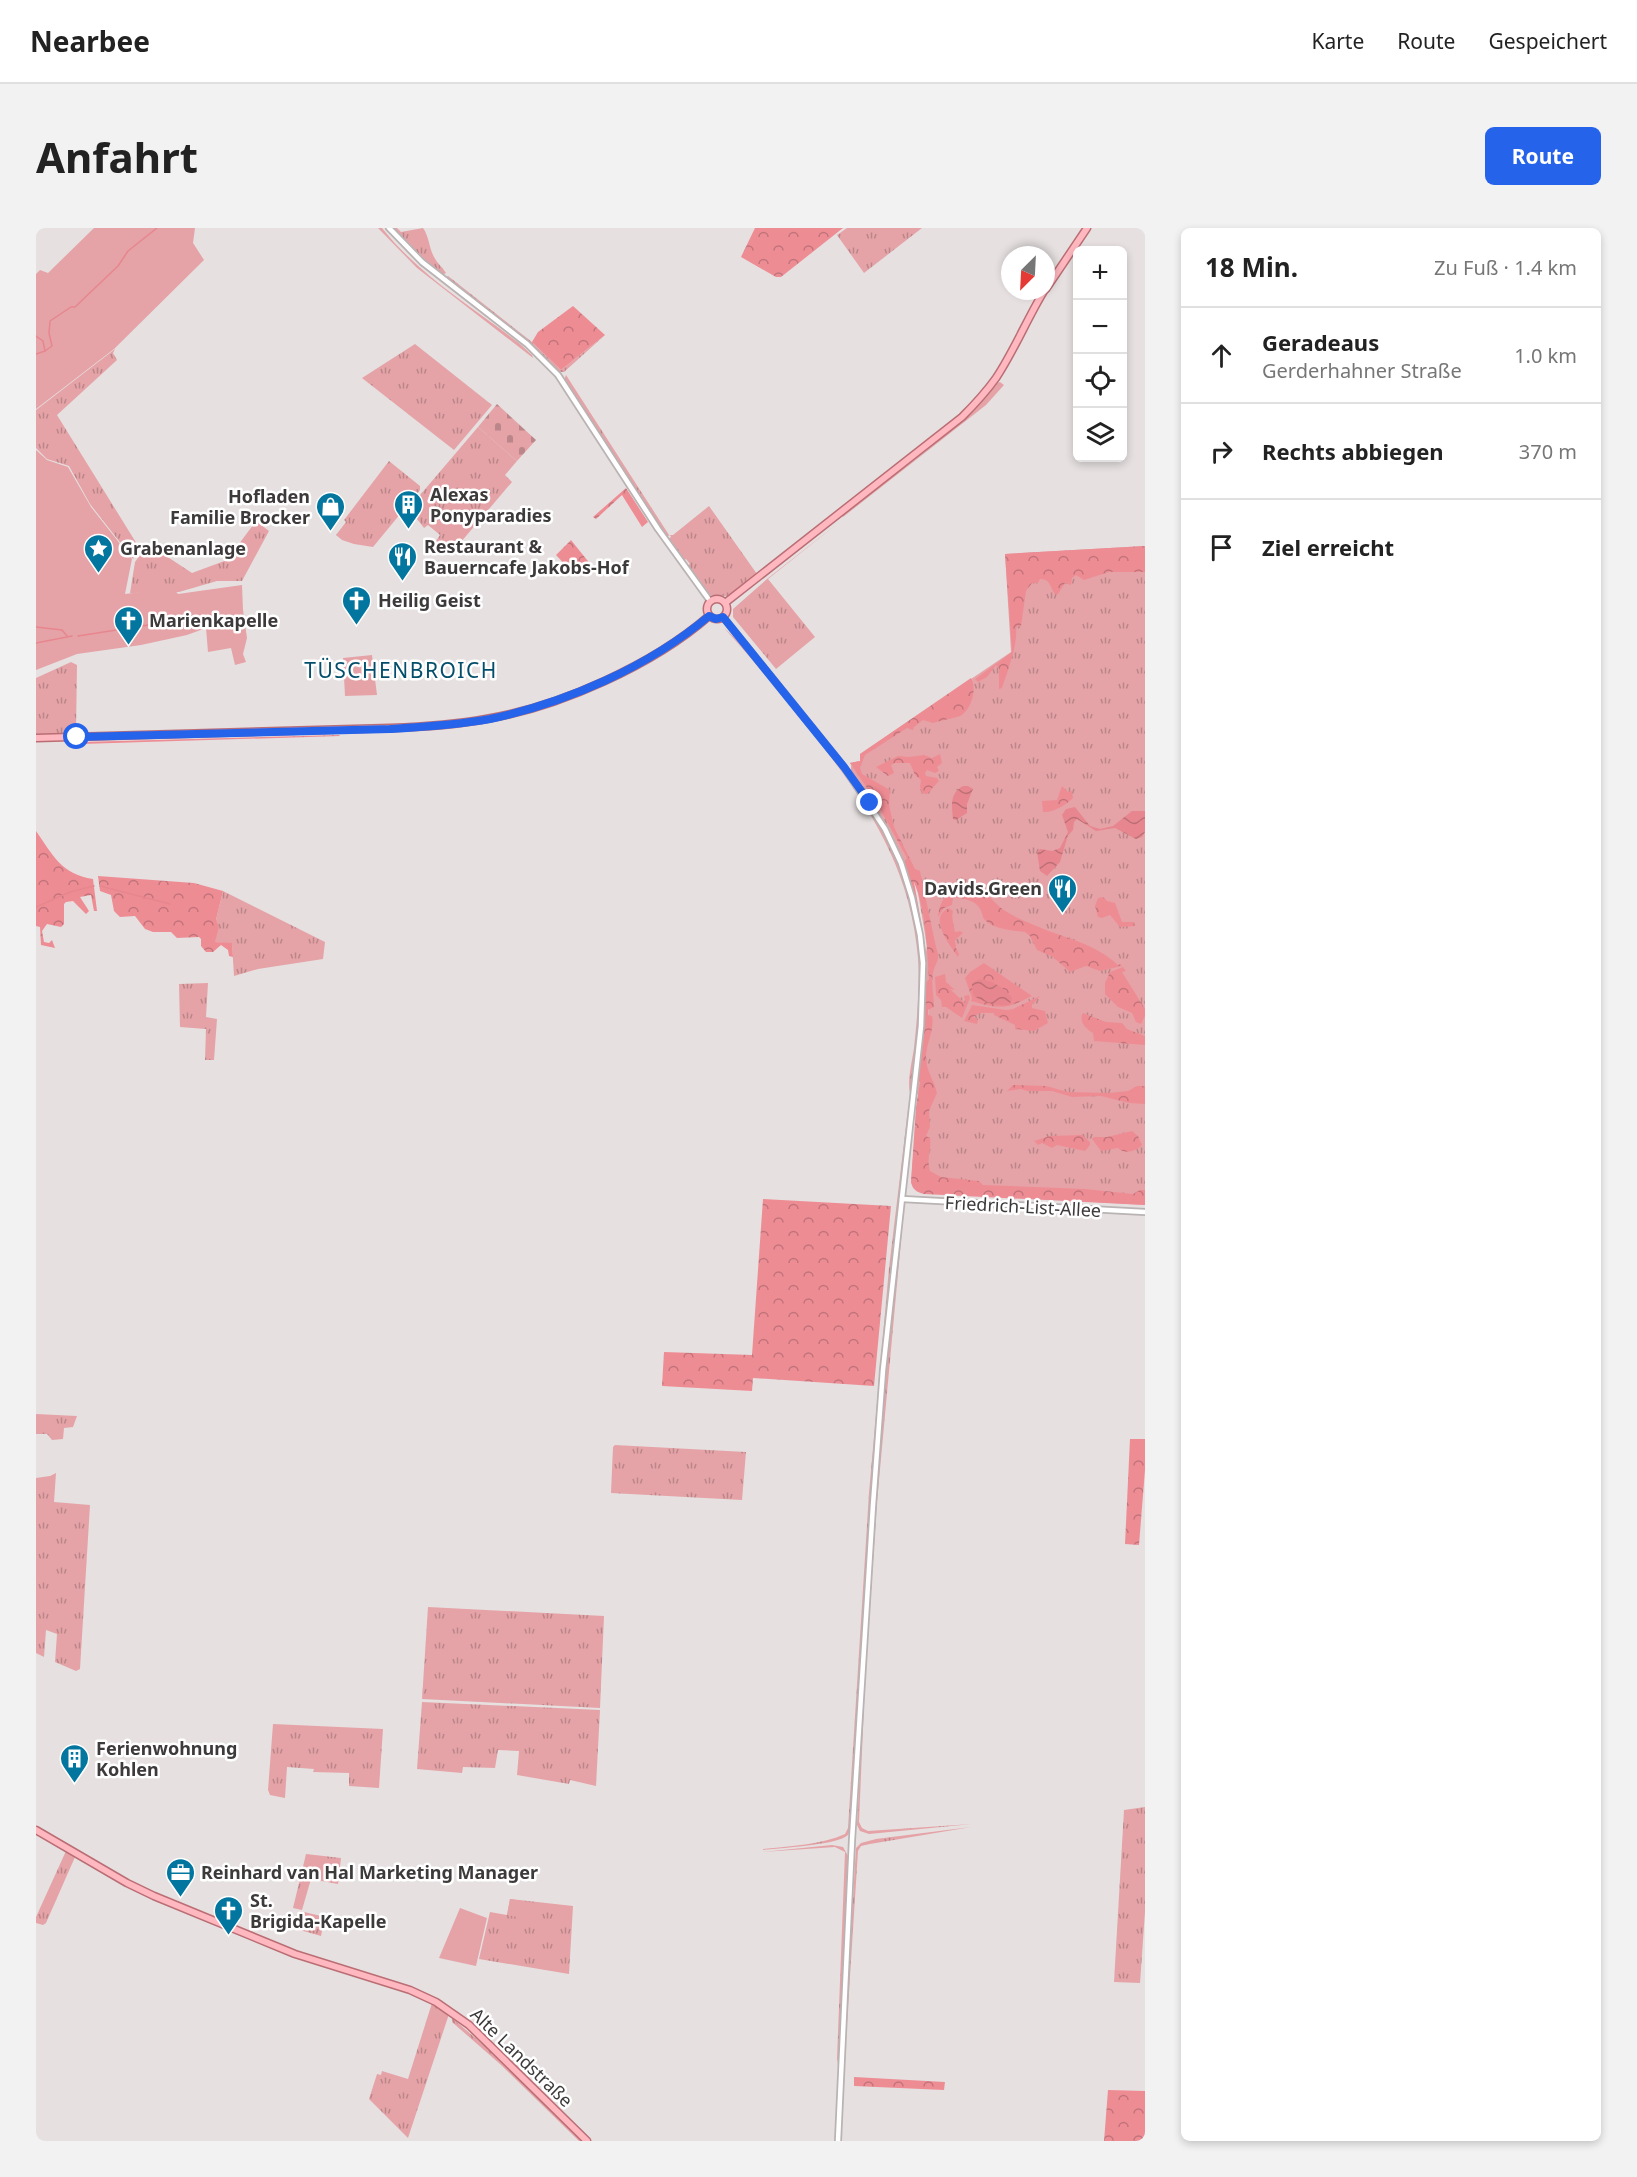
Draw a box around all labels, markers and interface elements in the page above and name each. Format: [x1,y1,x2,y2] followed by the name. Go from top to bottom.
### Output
[30,22,150,60] text: Nearbee
[1311,27,1364,55] text: Karte
[1397,27,1455,55] text: Route
[1488,27,1607,55] text: Gespeichert
[1485,127,1601,185] button: Route
[36,128,198,185] text: Anfahrt
[1001,246,1055,300] north arrow
[1073,246,1127,462] map controls
[1073,246,1127,300] button: +
[1205,249,1298,285] text: 18 Min.
[1434,254,1577,281] text: Zu Fuß · 1.4 km
[1073,300,1127,354] button: −
[1262,327,1379,357] text: Geradeaus
[1205,339,1238,372] icon: ahead
[1514,342,1577,369] text: 1.0 km
[1073,354,1127,408] button: locate
[1262,357,1462,384] text: Gerderhahner Straße
[1073,408,1127,462] button: layers
[1205,435,1238,468] icon: right
[1262,436,1444,466] text: Rechts abbiegen
[1519,438,1577,465] text: 370 m
[430,482,552,527] place label: Alexas Ponyparadies
[170,484,310,529] place label: Hofladen Familie Brocker
[393,488,425,530] building icon: Alexas Ponyparadies
[315,490,347,532] shop icon: Hofladen Familie Brocker
[1205,531,1238,564] icon: arrive
[83,532,115,574] place icon: Grabenanlage
[1262,532,1394,562] text: Ziel erreicht
[424,534,630,579] place label: Restaurant & Bauerncafe Jakobs-Hof
[120,536,246,560] place label: Grabenanlage
[387,540,419,582] restaurant icon: Restaurant & Bauerncafe Jakobs-Hof
[341,584,373,626] church icon: Heilig Geist
[378,588,481,612] place label: Heilig Geist
[112,604,144,646] church icon: Marienkapelle
[149,608,278,632] place label: Marienkapelle
[304,656,498,684] district label: TÜSCHENBROICH
[63,723,89,749] route start
[856,789,882,815] route end
[1047,872,1079,914] restaurant icon: Davids.Green
[924,876,1042,900] place label: Davids.Green
[944,1190,1102,1222] street label: Friedrich-List-Allee
[96,1736,237,1781] place label: Ferienwohnung Kohlen
[59,1742,91,1784] building icon: Ferienwohnung Kohlen
[164,1856,196,1898] office icon: Reinhard van Hal Marketing Manager
[201,1860,538,1884] place label: Reinhard van Hal Marketing Manager
[250,1888,386,1933] place label: St. Brigida-Kapelle
[213,1894,245,1936] church icon: St. Brigida-Kapelle
[466,2002,578,2112] street label: Alte Landstraße

